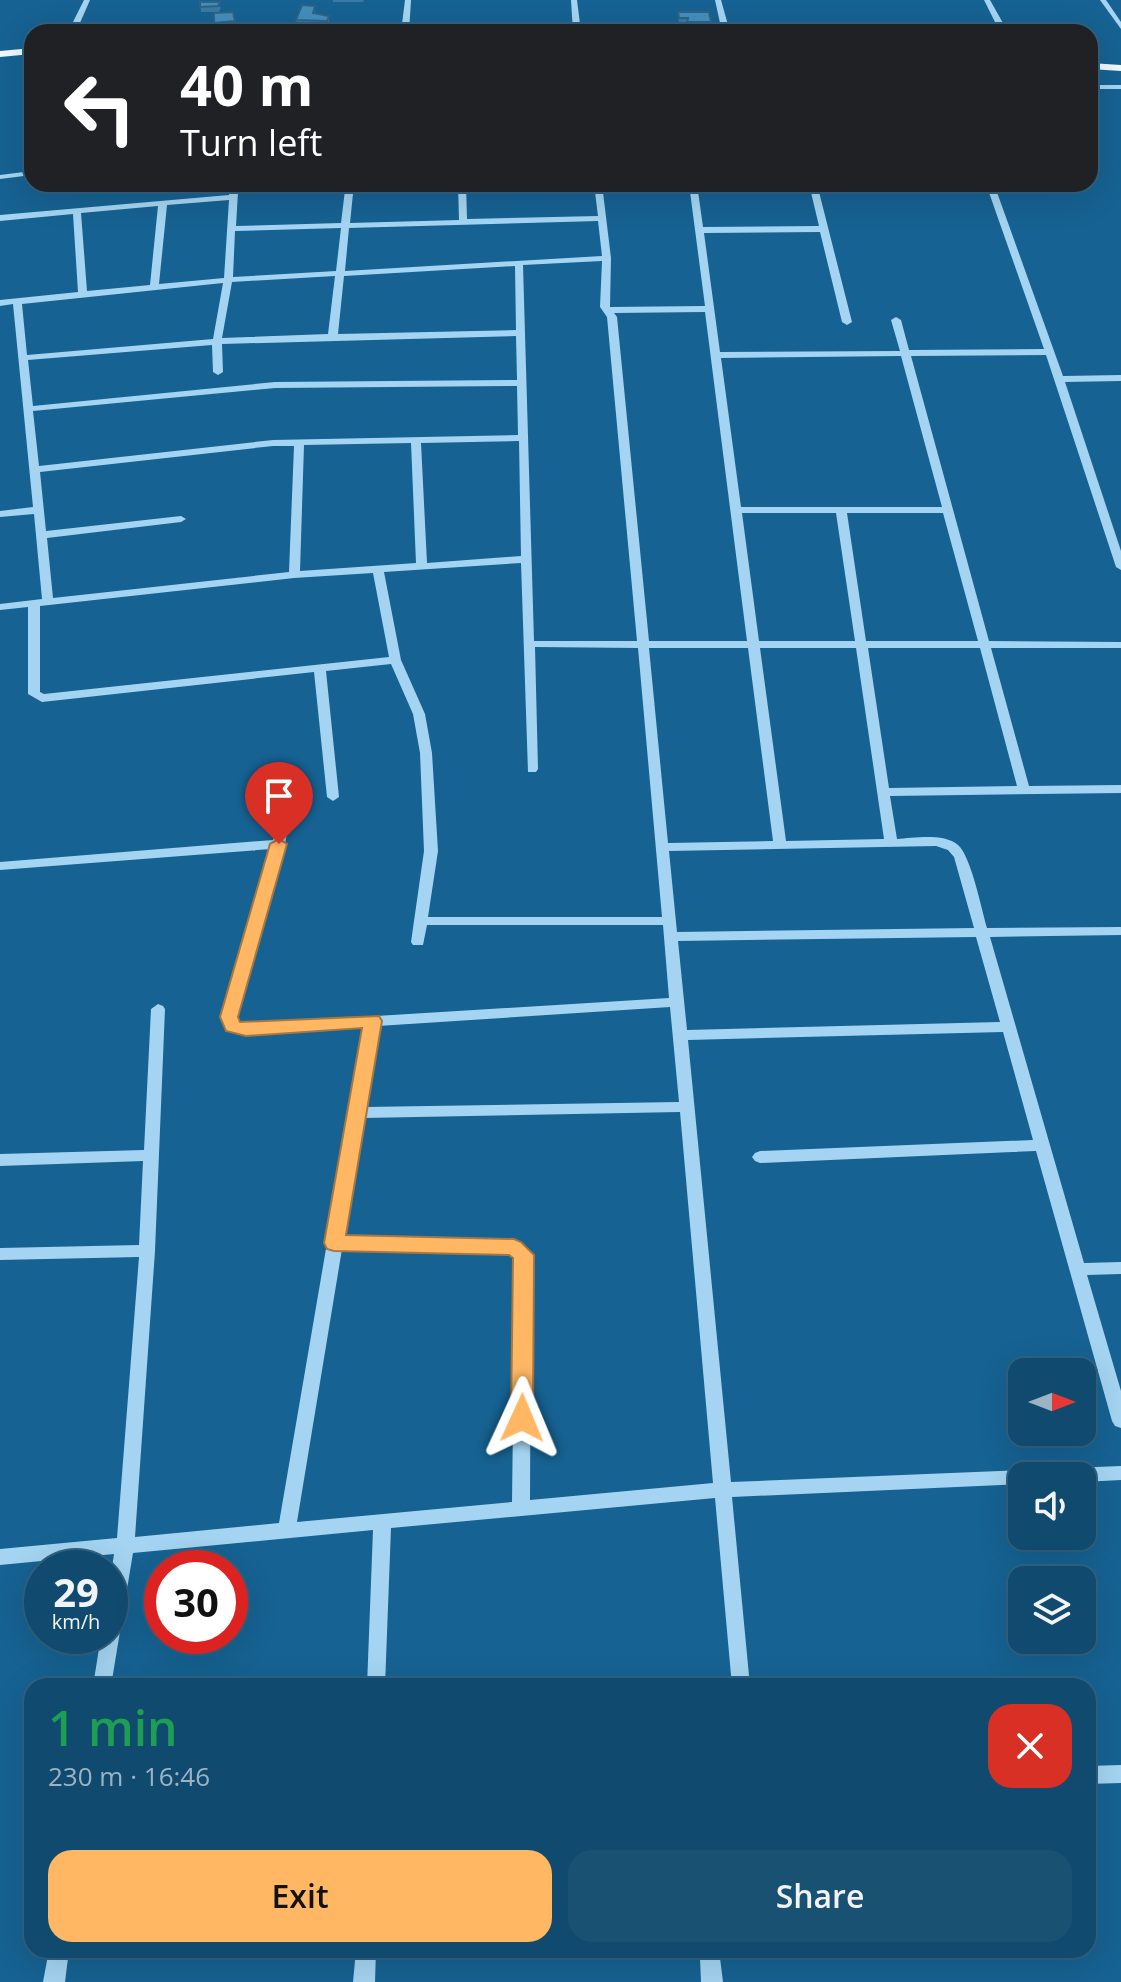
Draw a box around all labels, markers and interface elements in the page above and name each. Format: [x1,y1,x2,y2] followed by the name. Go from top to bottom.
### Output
[180,46,314,122] text: 40 m
[48,56,152,160] icon: left
[180,118,322,167] text: Turn left
[245,762,313,844] pin
[257,774,301,818] icon: arrive
[1008,1358,1096,1446] north arrow
[1008,1358,1096,1654] map controls
[480,1376,564,1460] position arrow
[1008,1462,1096,1550] button: sound
[144,1550,248,1654] speed limit sign: 30
[53,1564,99,1619] text: 29
[1008,1566,1096,1654] button: layers
[52,1608,100,1635] text: km/h
[48,1695,178,1760] text: 1 min
[988,1704,1072,1788] button: close
[48,1758,210,1794] text: 230 m · 16:46
[48,1850,552,1942] button: Exit
[568,1850,1072,1942] button: Share

